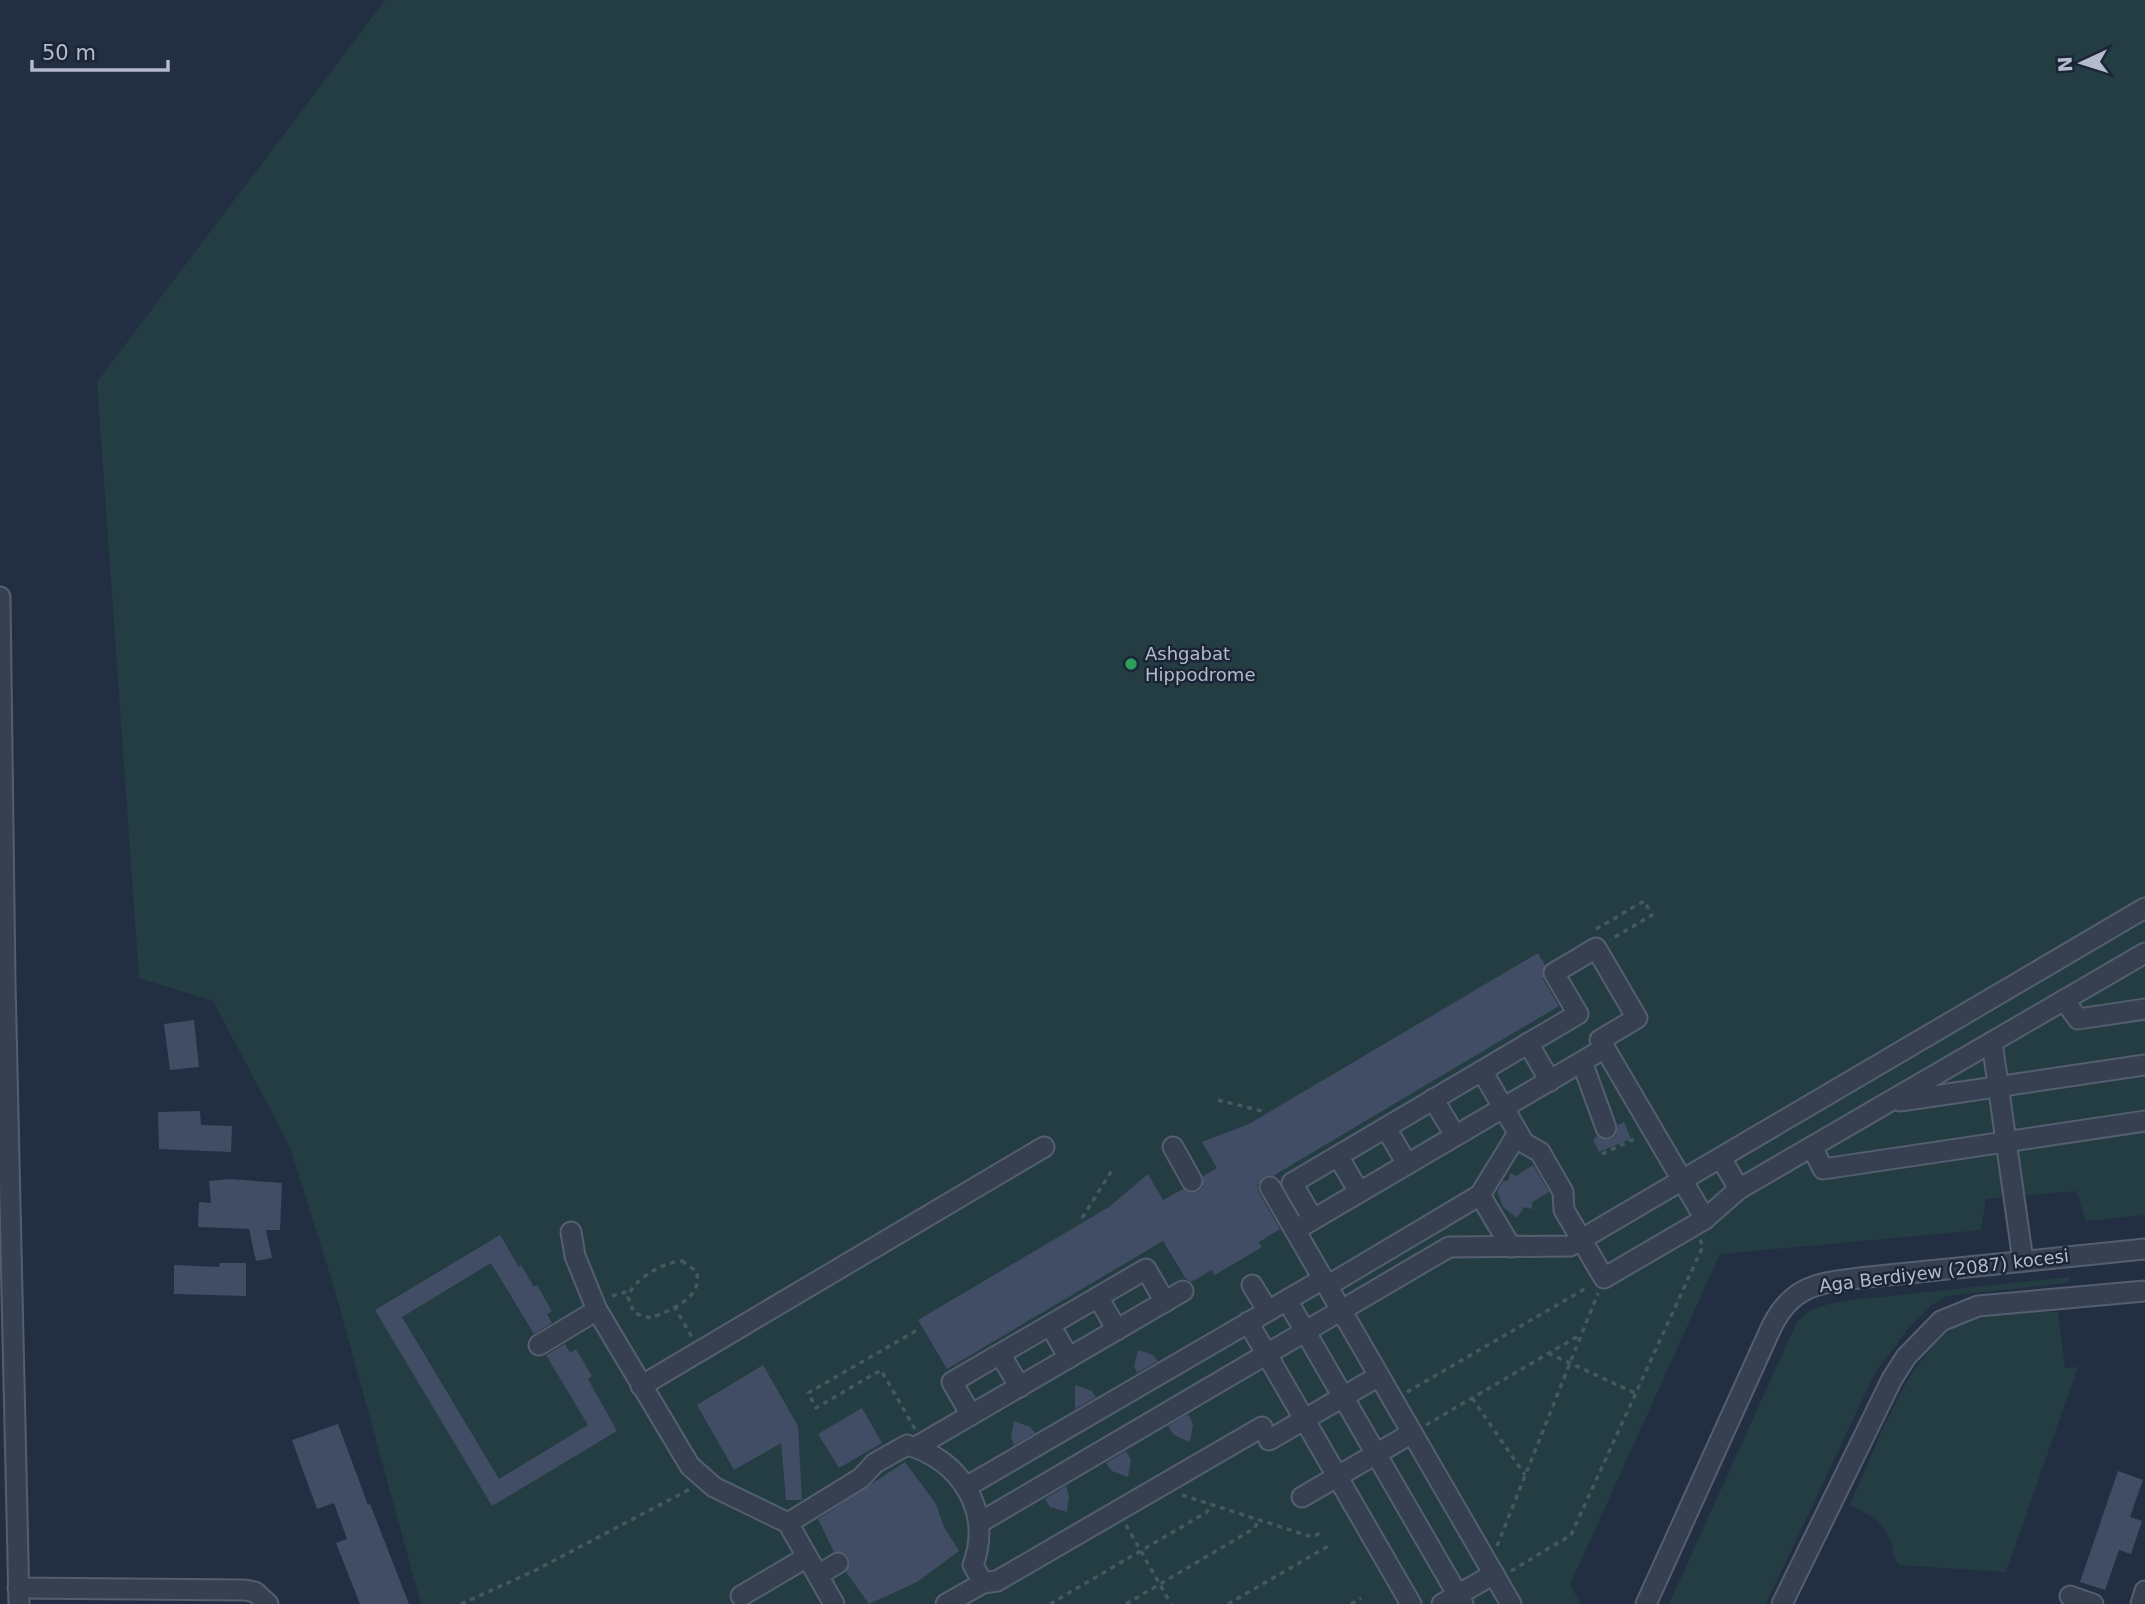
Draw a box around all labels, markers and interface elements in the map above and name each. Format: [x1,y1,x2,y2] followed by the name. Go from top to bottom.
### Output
[32,28,168,72] scale bar
[2047,28,2117,98] north arrow
[42,41,96,65] text: 50 m
[2054,55,2077,73] text: N
[1145,643,1255,685] place label: Ashgabat Hippodrome
[1123,656,1139,672] marker: Ashgabat Hippodrome
[1818,1245,2070,1296] street label: Aga Berdiyew (2087) kocesi

